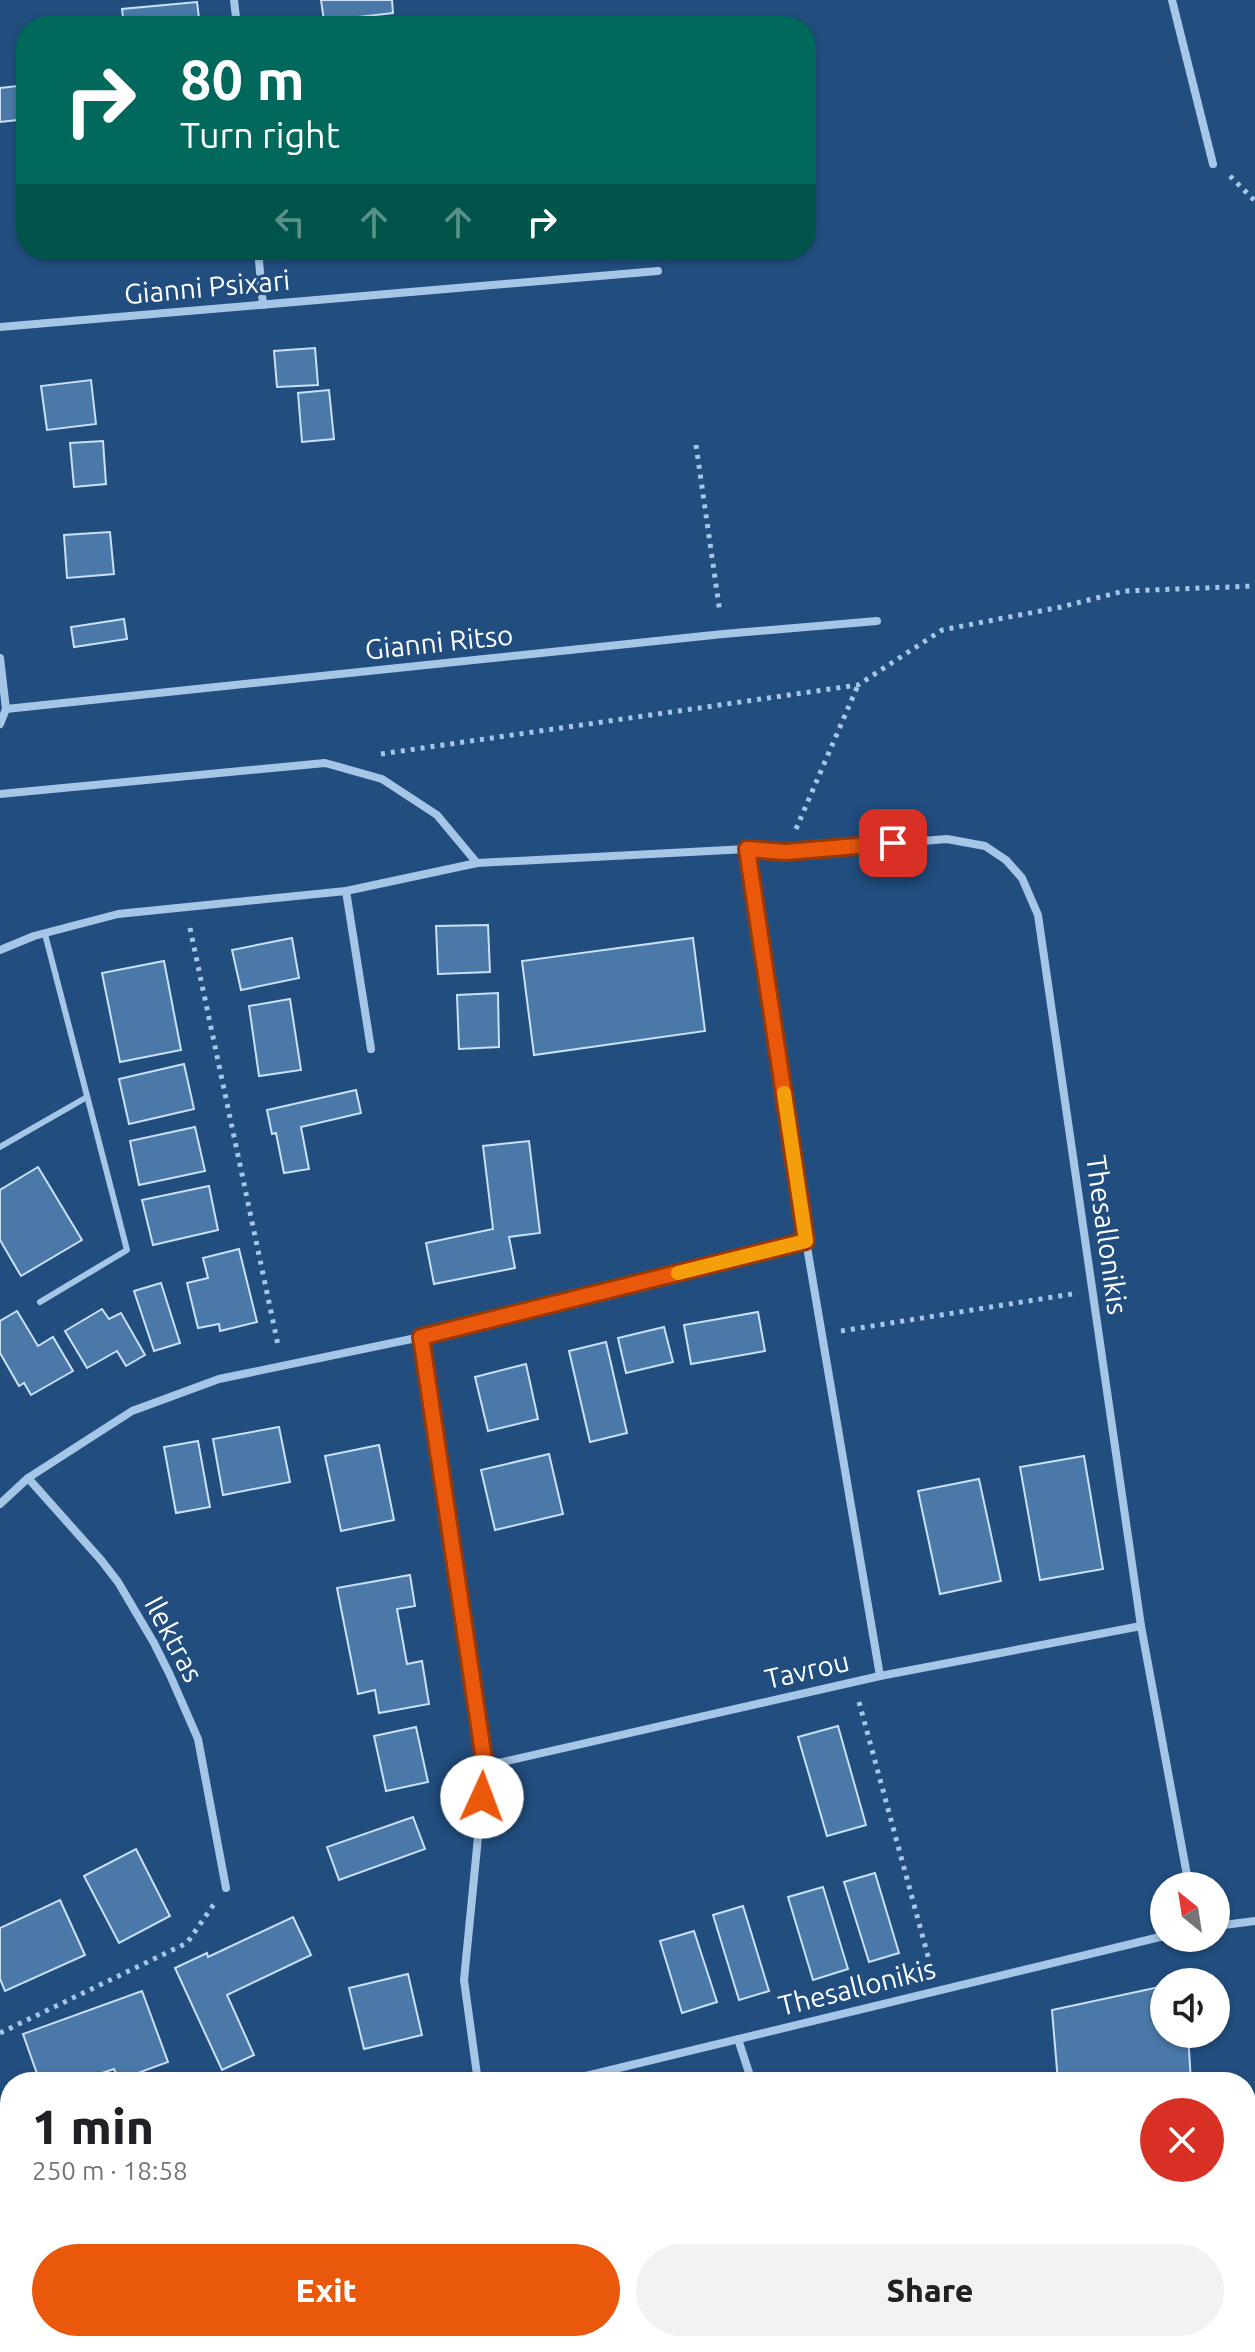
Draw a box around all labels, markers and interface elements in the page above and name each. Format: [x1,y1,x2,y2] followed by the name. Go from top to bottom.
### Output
[48,48,152,152] icon: right
[180,48,305,111] text: 80 m
[180,114,340,155] text: Turn right
[268,200,312,244] icon: left
[352,200,396,244] icon: ahead
[436,200,480,244] icon: ahead
[520,200,564,244] icon: right
[123,264,291,309] street label: Gianni Psixari
[363,618,515,665] street label: Gianni Ritso
[859,809,927,877] pin
[871,821,915,865] icon: arrive
[1081,1153,1134,1317] street label: Thesallonikis
[139,1591,210,1687] street label: Ilektras
[762,1645,852,1694] street label: Tavrou
[440,1755,524,1839] position arrow
[1150,1872,1230,1952] north arrow
[1150,1872,1230,2048] map controls
[775,1952,938,2021] street label: Thesallonikis
[1150,1968,1230,2048] button: sound
[1140,2098,1224,2182] button: close
[32,2099,154,2153] text: 1 min
[32,2156,188,2185] text: 250 m · 18:58
[32,2244,620,2336] button: Exit
[636,2244,1224,2336] button: Share

